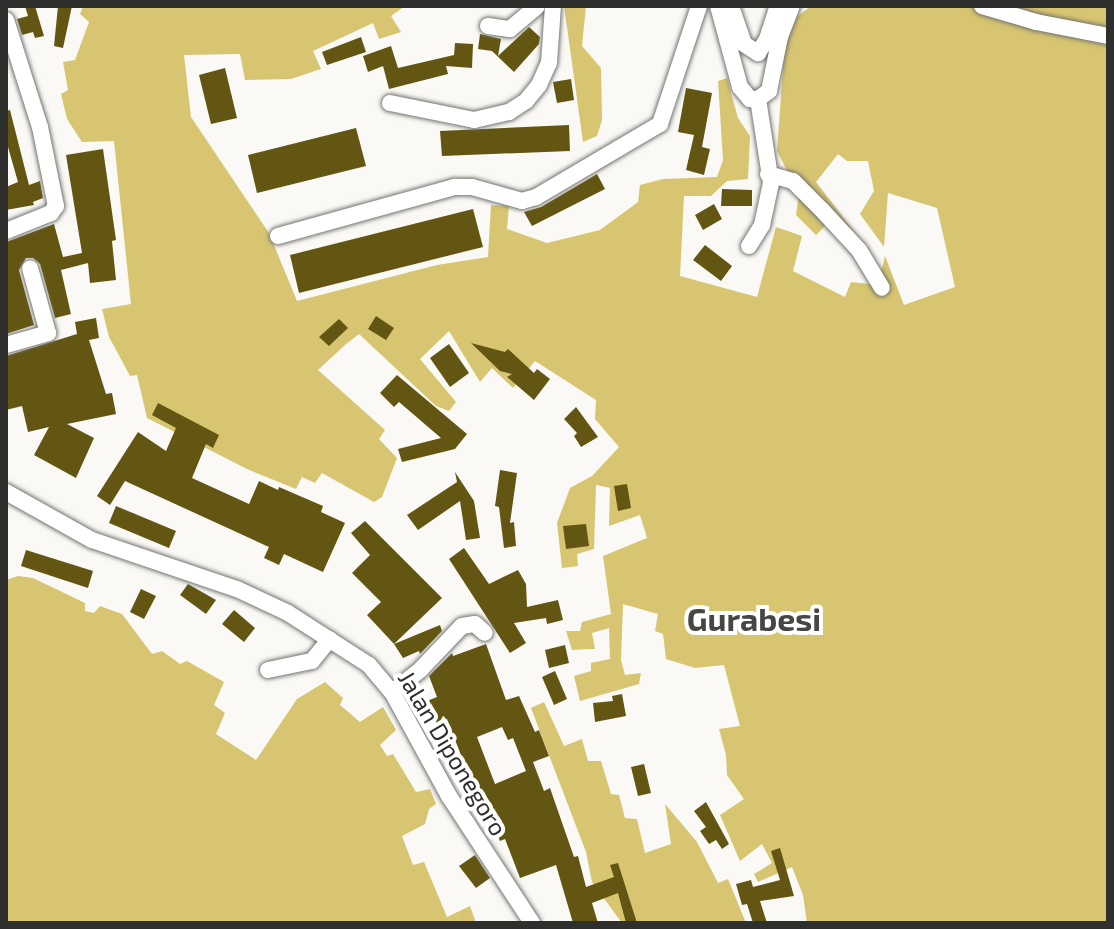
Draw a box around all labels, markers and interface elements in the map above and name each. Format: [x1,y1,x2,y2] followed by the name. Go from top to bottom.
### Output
[687,599,821,637] district label: Gurabesi
[392,665,514,841] street label: Jalan Diponegoro

